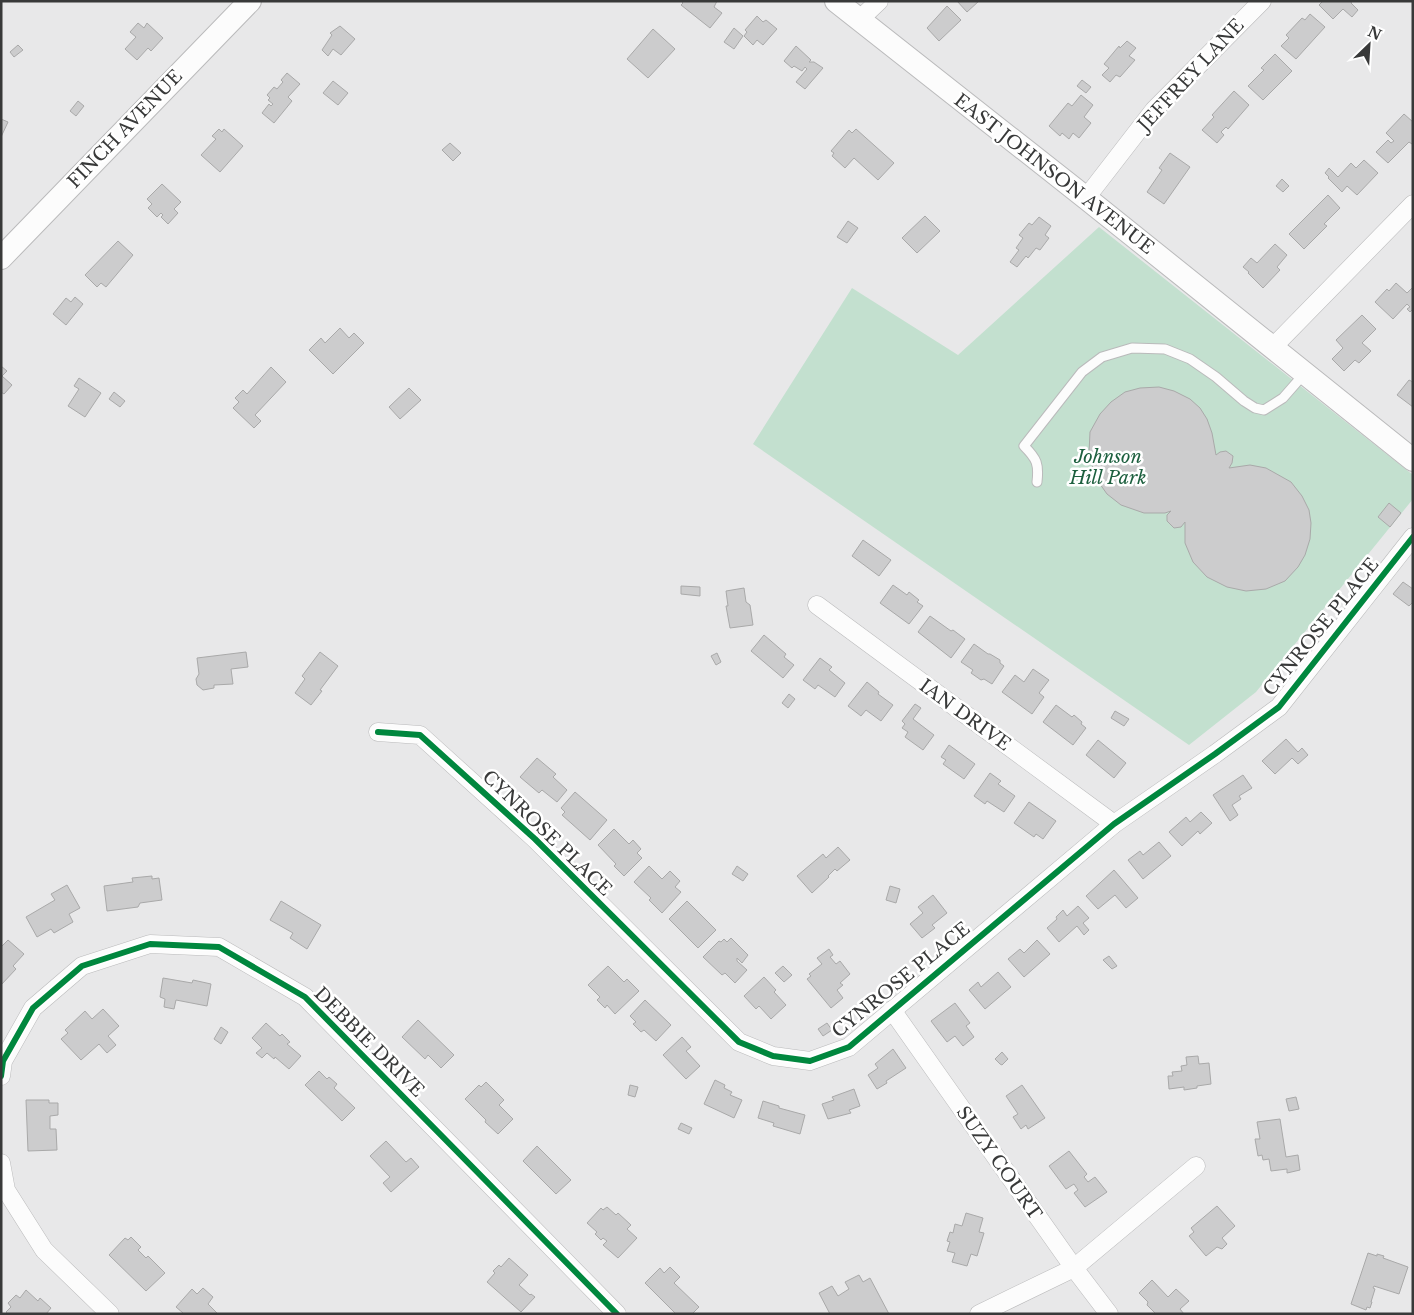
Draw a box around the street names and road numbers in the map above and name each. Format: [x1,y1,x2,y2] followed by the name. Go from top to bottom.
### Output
[1132,14,1249,137] street label: JEFFREY LANE
[63,65,187,193] street label: FINCH AVENUE
[950,89,1158,259] street label: EAST JOHNSON AVENUE
[1259,554,1383,700] street label: CYNROSE PLACE
[915,675,1015,755] street label: IAN DRIVE
[478,766,616,900] street label: CYNROSE PLACE
[828,918,974,1042] street label: CYNROSE PLACE
[309,982,429,1102] street label: DEBBIE DRIVE
[952,1102,1047,1224] street label: SUZY COURT

